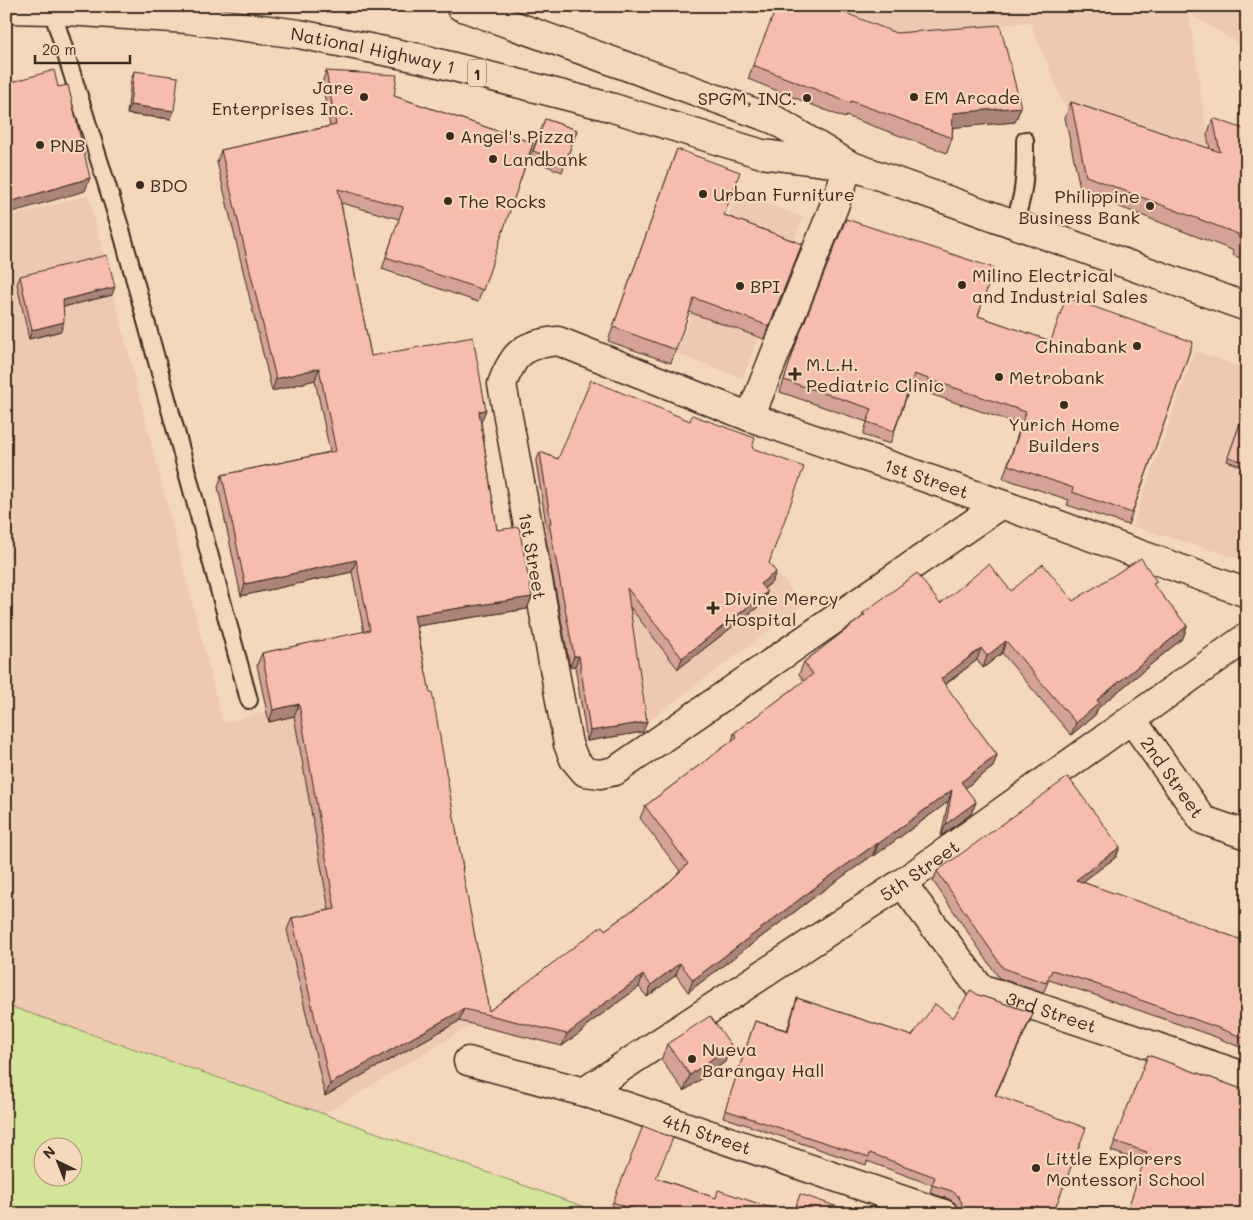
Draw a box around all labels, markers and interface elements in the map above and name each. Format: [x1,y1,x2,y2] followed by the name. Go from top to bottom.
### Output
[289,21,458,79] street label: National Highway 1
[35,32,130,64] scale bar
[42,39,76,59] text: 20 m
[468,59,486,86] road number: 1
[212,75,354,120] place label: Jare Enterprises Inc.
[924,85,1020,109] place label: EM Arcade
[698,86,797,110] place label: SPGM, INC.
[358,91,370,103] marker: Jare Enterprises Inc.
[908,91,920,103] marker: EM Arcade
[801,92,813,104] marker: SPGM, INC.
[460,124,575,148] place label: Angel's Pizza
[444,130,456,142] marker: Angel's Pizza
[50,133,85,157] place label: PNB
[34,139,46,151] marker: PNB
[503,147,587,171] place label: Landbank
[487,153,499,165] marker: Landbank
[150,173,188,197] place label: BDO
[134,179,146,191] marker: BDO
[713,182,855,206] place label: Urban Furniture
[1018,184,1140,229] place label: Philippine Business Bank
[697,188,709,200] marker: Urban Furniture
[458,189,546,213] place label: The Rocks
[442,195,454,207] marker: The Rocks
[1144,200,1156,212] marker: Philippine Business Bank
[972,263,1148,308] place label: Milino Electrical and Industrial Sales
[750,274,780,298] place label: BPI
[956,279,968,291] marker: Milino Electrical and Industrial Sales
[734,280,746,292] marker: BPI
[1035,334,1127,358] place label: Chinabank
[1131,340,1143,352] marker: Chinabank
[806,352,944,397] place label: M.L.H. Pediatric Clinic
[1009,365,1104,389] place label: Metrobank
[788,367,802,381] marker: M.L.H. Pediatric Clinic
[993,371,1005,383] marker: Metrobank
[1058,399,1070,411] marker: Yurich Home Builders
[1008,412,1120,457] place label: Yurich Home Builders
[881,452,972,504] street label: 1st Street
[514,511,552,601] street label: 1st Street
[724,586,838,631] place label: Divine Mercy Hospital
[706,601,720,615] marker: Divine Mercy Hospital
[1135,732,1210,823] street label: 2nd Street
[875,834,964,906] street label: 5th Street
[1003,986,1100,1038] street label: 3rd Street
[702,1037,825,1082] place label: Nueva Barangay Hall
[686,1053,698,1065] marker: Nueva Barangay Hall
[660,1108,754,1160] street label: 4th Street
[32,1138,82,1188] north arrow
[38,1142,59,1163] text: N
[1046,1146,1205,1191] place label: Little Explorers Montessori School
[1030,1162,1042,1174] marker: Little Explorers Montessori School

